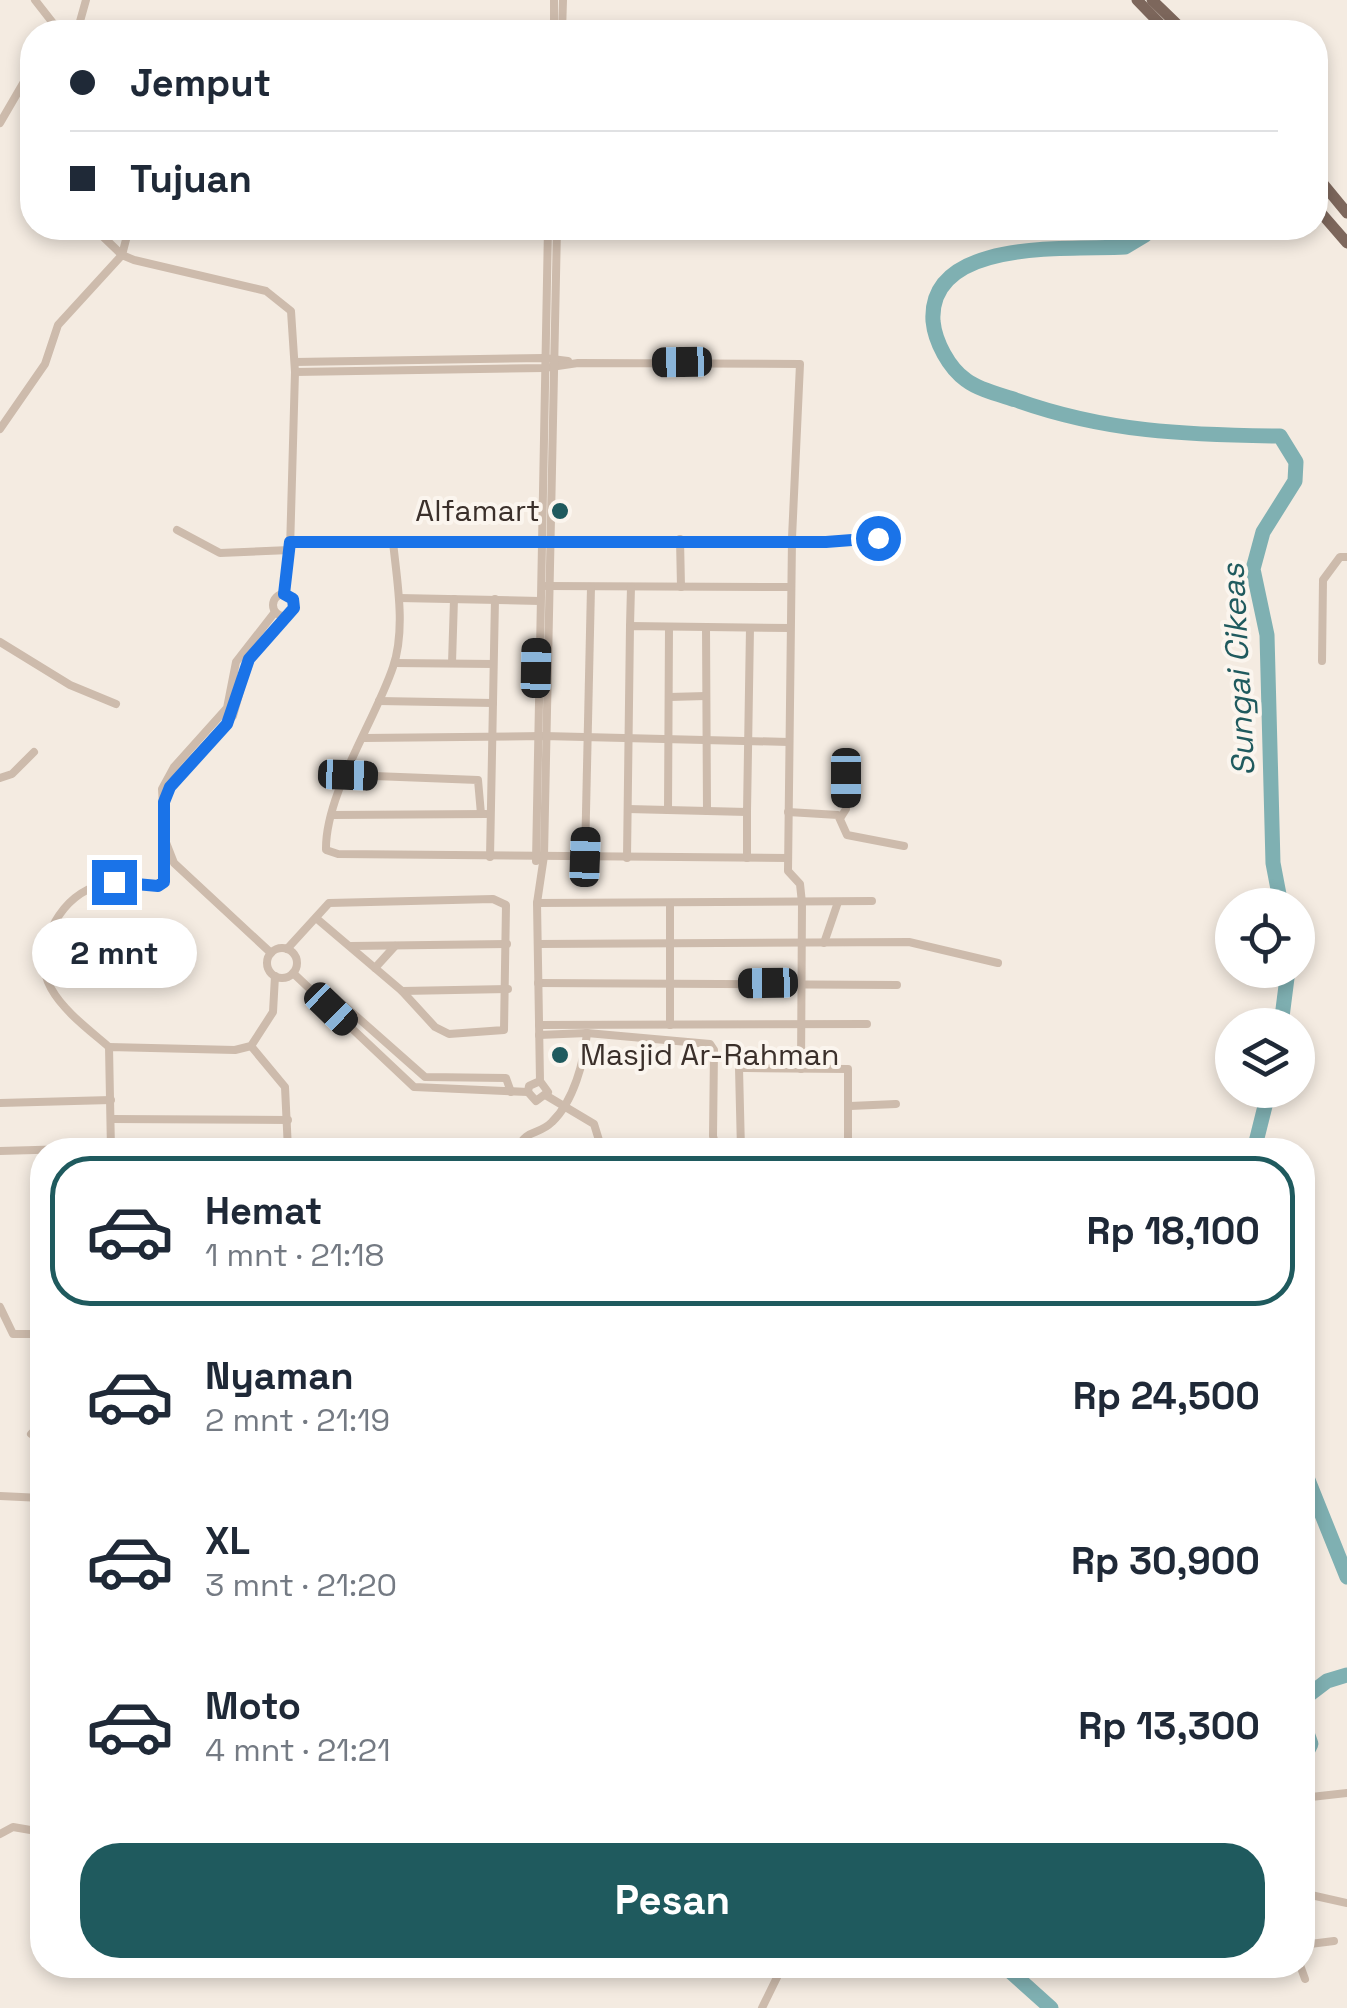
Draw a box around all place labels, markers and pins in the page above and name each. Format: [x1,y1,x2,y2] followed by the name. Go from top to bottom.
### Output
[415,491,540,530] place label: Alfamart
[549,500,571,522] marker: Alfamart
[580,1035,840,1074] place label: Masjid Ar-Rahman
[549,1044,571,1066] marker: Masjid Ar-Rahman

